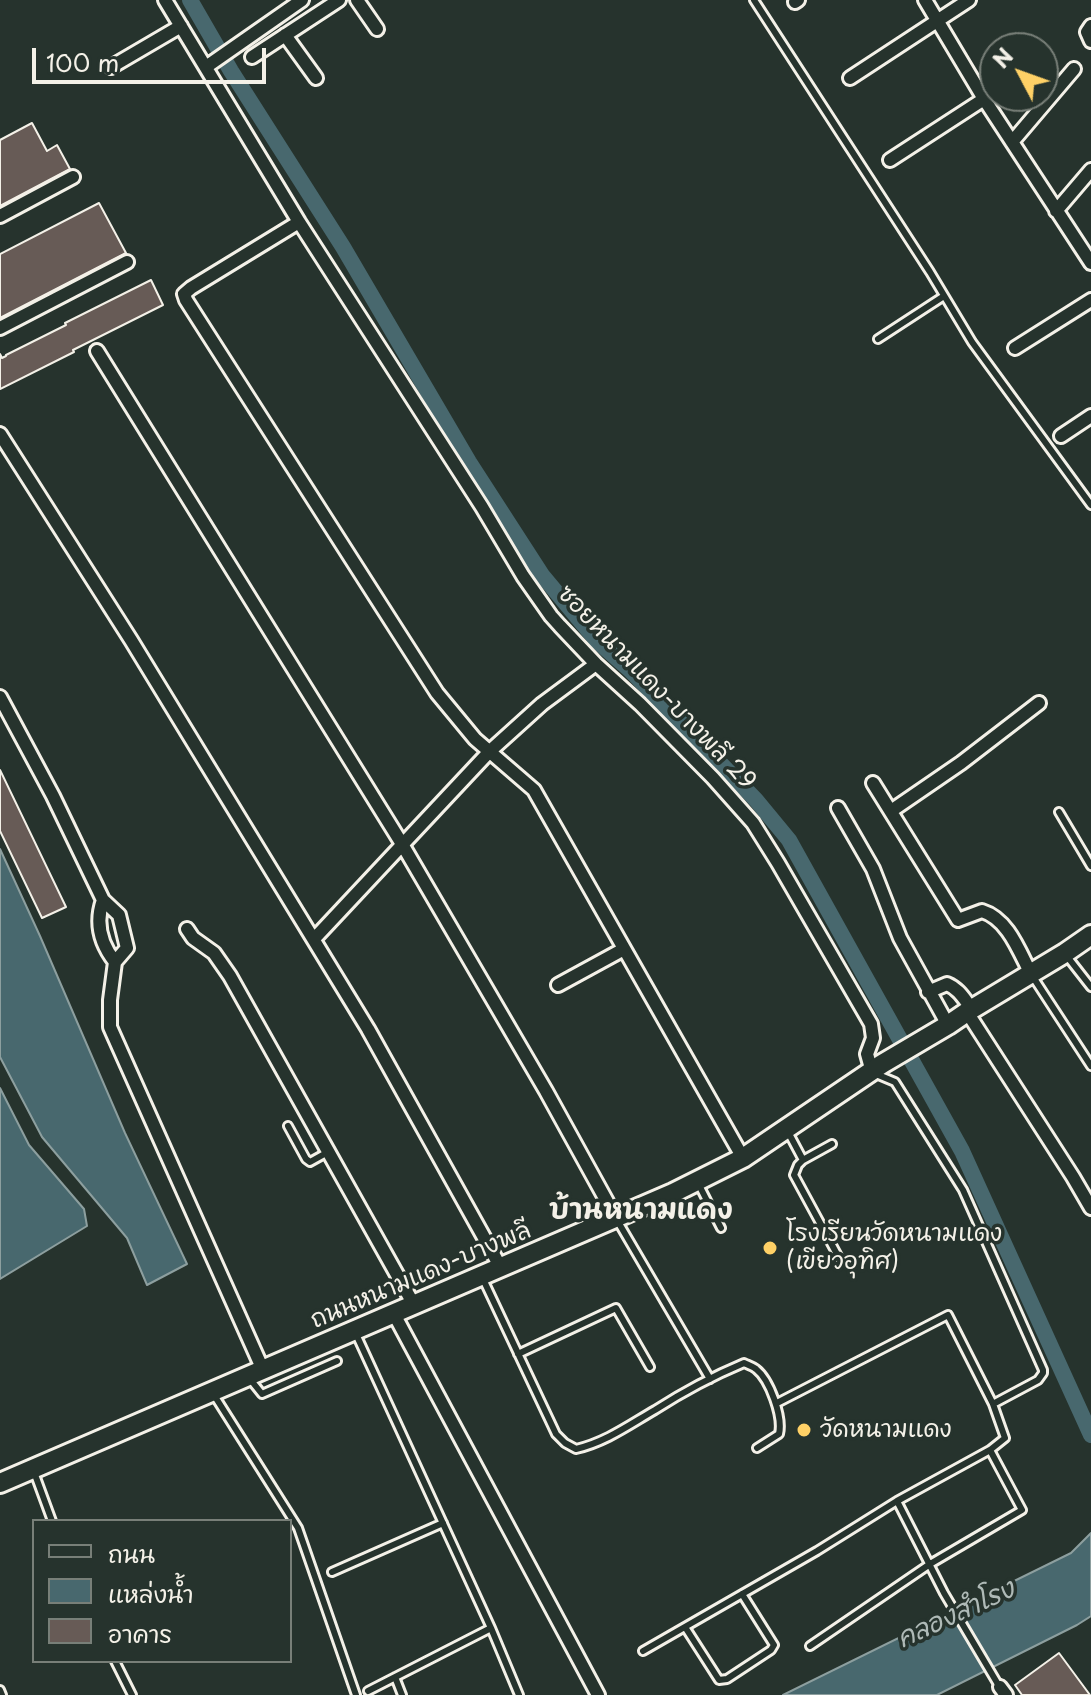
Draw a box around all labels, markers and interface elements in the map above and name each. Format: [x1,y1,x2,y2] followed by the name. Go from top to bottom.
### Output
[36,32,270,82] scale bar
[979,32,1059,112] north arrow
[984,40,1020,75] text: N
[46,44,119,80] text: 100 m
[551,580,761,796] street label: ซอยหนามแดง-บางพลี 29
[549,1194,733,1228] district label: บ้านหนามแดง
[307,1217,535,1335] street label: ถนนหนามแดง-บางพลี
[786,1220,1002,1276] place label: โรงเรียนวัดหนามแดง (เขียวอุทิศ)
[761,1239,779,1257] marker: โรงเรียนวัดหนามแดง (เขียวอุทิศ)
[820,1416,952,1444] place label: วัดหนามแดง
[795,1421,813,1439] marker: วัดหนามแดง
[32,1519,292,1663] legend
[108,1535,155,1571] text: ถนน
[892,1574,1020,1656] water label: คลองสำโรง
[108,1575,194,1611] text: แหล่งน้ำ
[108,1615,172,1651] text: อาคาร

